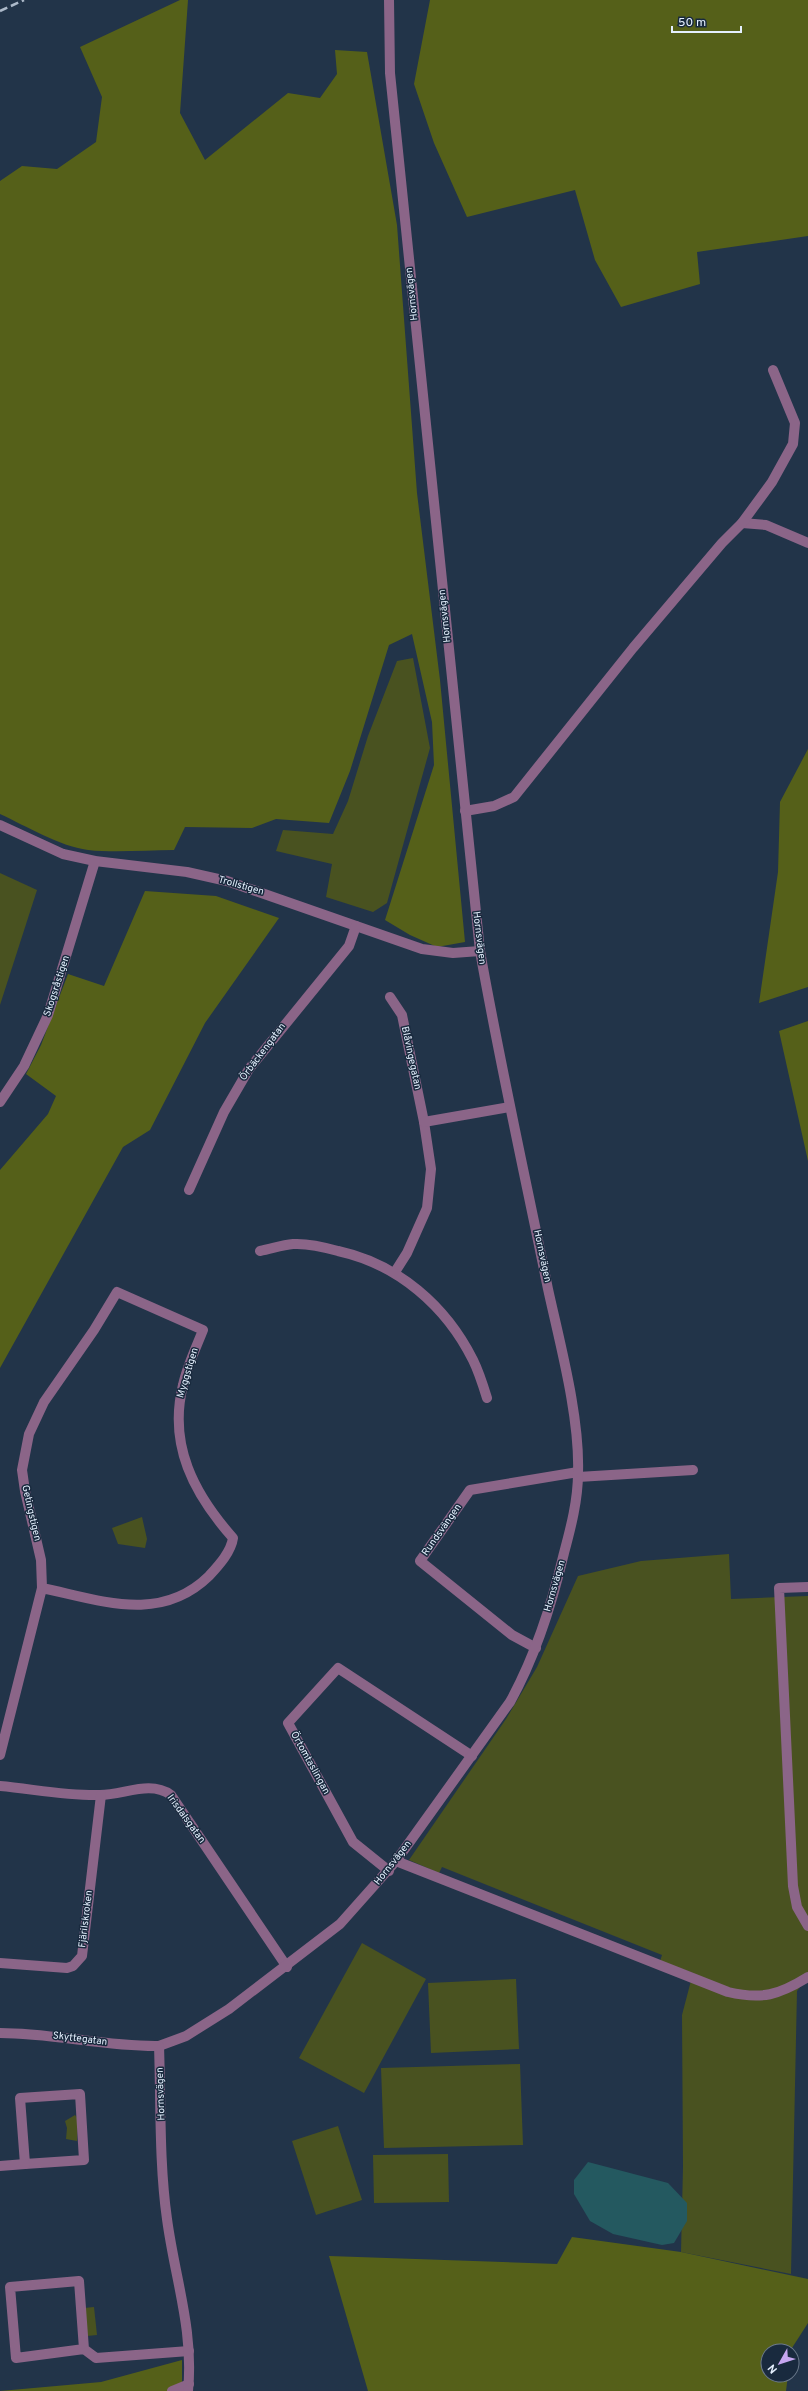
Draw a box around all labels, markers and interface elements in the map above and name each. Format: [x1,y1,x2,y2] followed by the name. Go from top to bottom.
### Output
[672,8,741,34] scale bar
[678,15,706,31] text: 50 m
[403,267,421,321] street label: Hornsvägen
[436,589,454,643] street label: Hornsvägen
[217,873,265,899] street label: Trollstigen
[469,911,489,965] street label: Hornsvägen
[41,954,73,1018] street label: Skogsråstigen
[237,1021,289,1083] street label: Örbäckengatan
[398,1025,424,1091] street label: Blåvingegatan
[530,1229,554,1283] street label: Hornsvägen
[174,1346,202,1400] street label: Myggstigen
[18,1484,44,1542] street label: Getingstigen
[419,1501,465,1559] street label: Rundsvängen
[541,1559,569,1613] street label: Hornsvägen
[287,1729,333,1797] street label: Örtomtaslingan
[164,1792,208,1846] street label: Irisdalsgatan
[371,1838,415,1888] street label: Hornsvägen
[76,1890,96,1948] street label: Fjärilskroken
[52,2029,108,2049] street label: Skyttegatan
[154,2067,168,2121] street label: Hornsvägen
[760,2343,800,2383] north arrow
[765,2361,781,2376] text: N

